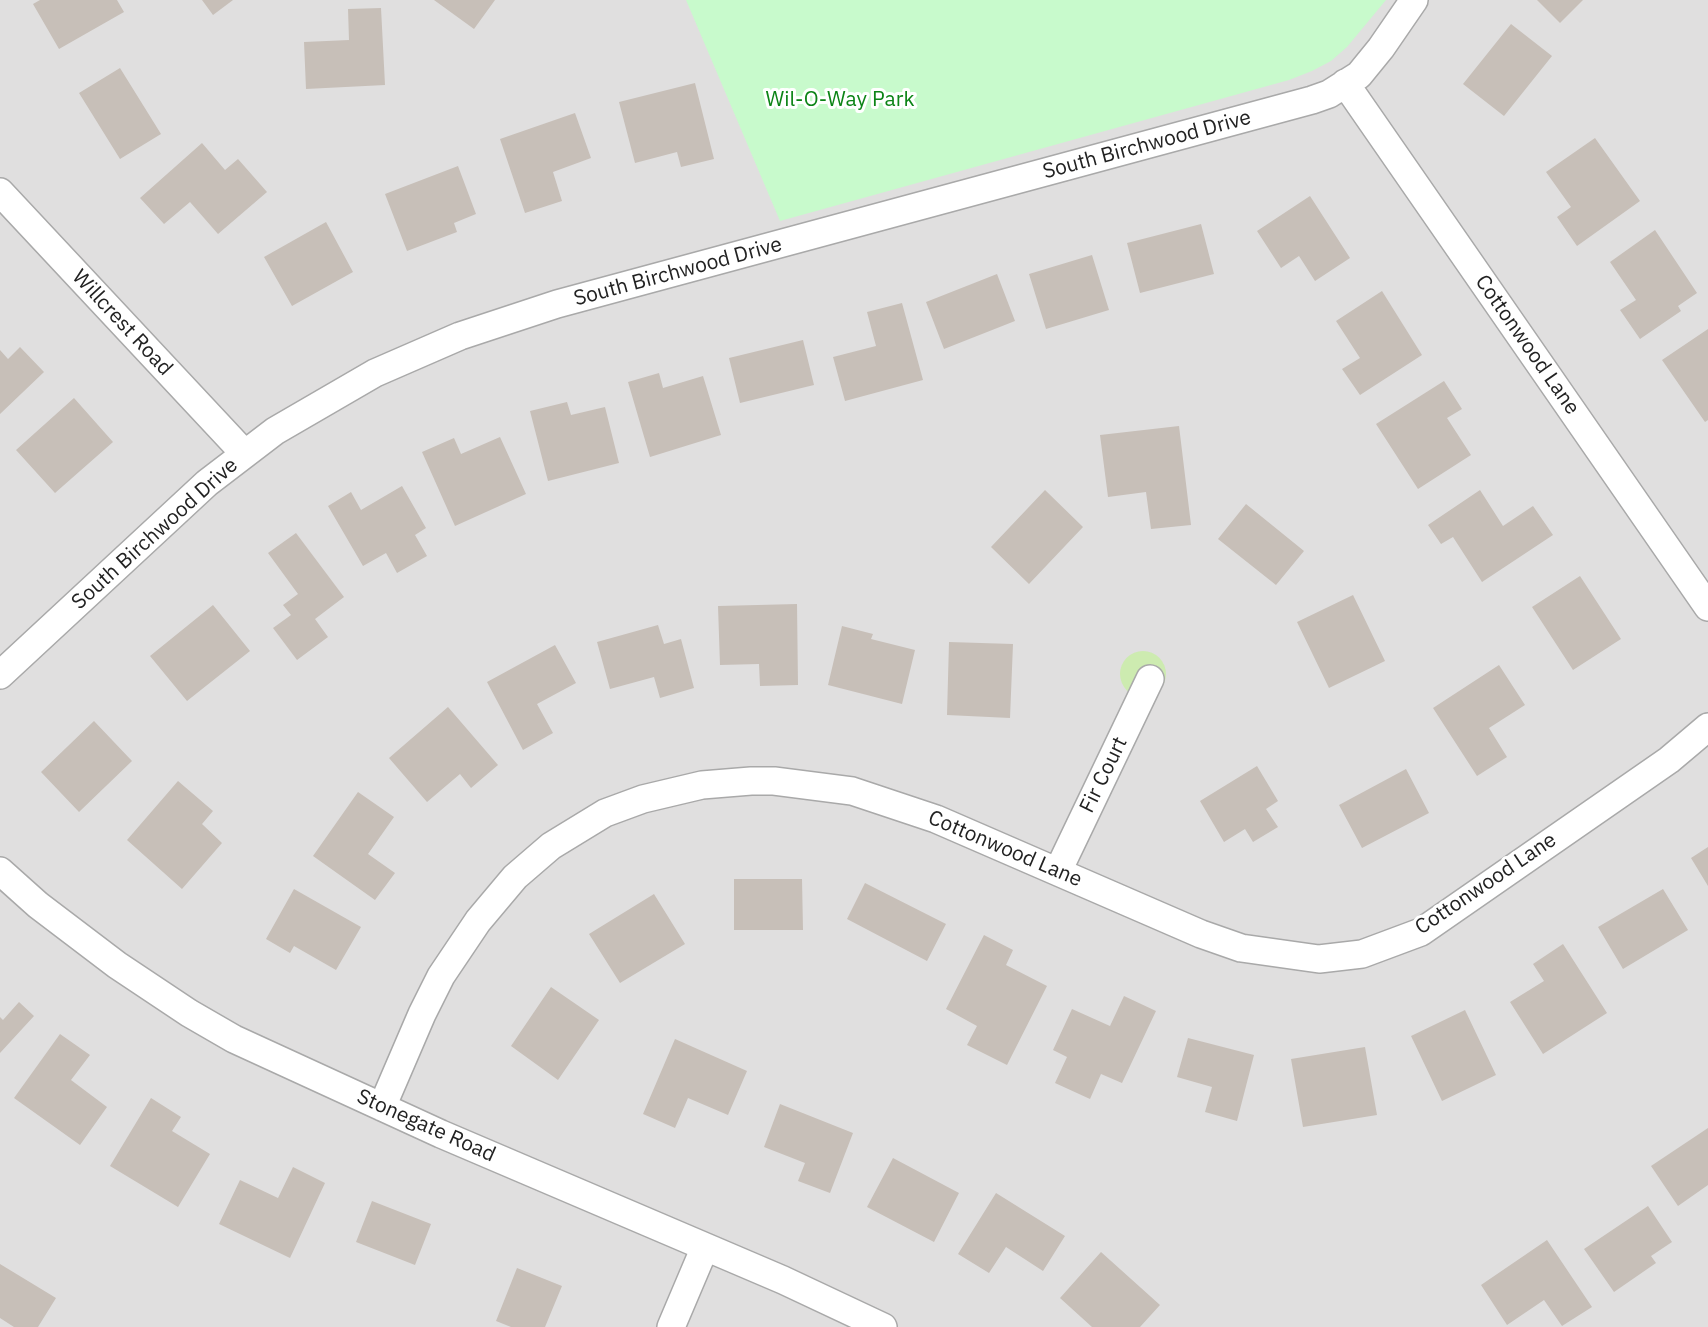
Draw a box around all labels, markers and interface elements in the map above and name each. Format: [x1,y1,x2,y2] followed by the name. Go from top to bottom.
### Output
[765,87,915,113] park label: Wil-O-Way Park
[1040,105,1254,185] street label: South Birchwood Drive
[571,232,785,312] street label: South Birchwood Drive
[67,265,177,381] street label: Willcrest Road
[1469,270,1585,420] street label: Cottonwood Lane
[67,453,243,615] street label: South Birchwood Drive
[1075,733,1133,817] street label: Fir Court
[924,805,1086,893] street label: Cottonwood Lane
[1411,828,1561,940] street label: Cottonwood Lane
[353,1084,499,1168] street label: Stonegate Road

